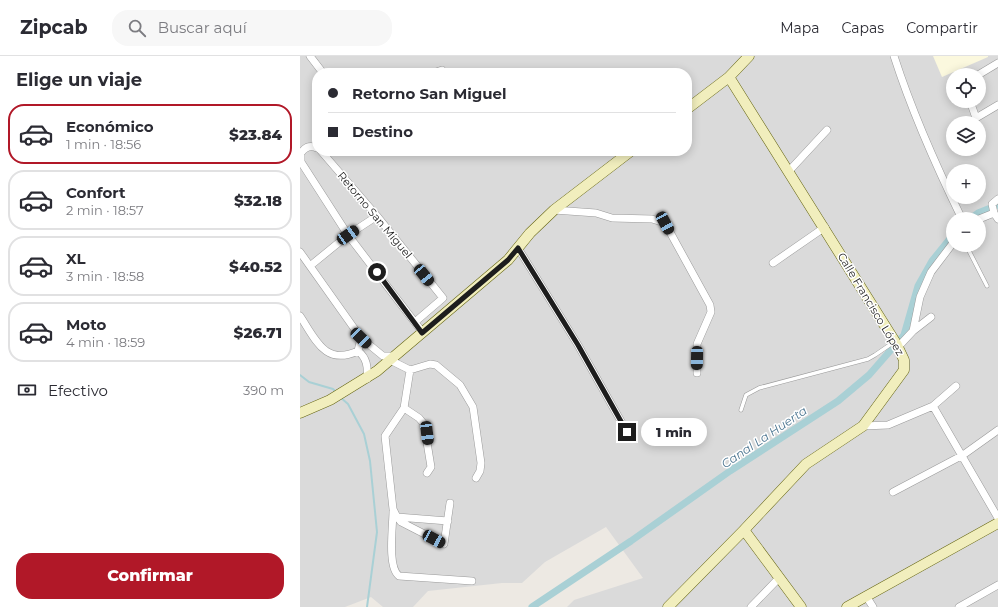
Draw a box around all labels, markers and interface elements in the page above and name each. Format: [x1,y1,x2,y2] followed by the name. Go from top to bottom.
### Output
[112,10,392,46] search box
[20,16,88,39] text: Zipcab
[126,17,148,39] icon: search
[158,18,247,37] text: Buscar aquí
[780,19,820,37] text: Mapa
[842,19,884,37] text: Capas
[906,19,978,37] text: Compartir
[946,68,986,252] map controls
[946,68,986,108] button: locate
[16,69,142,91] text: Elige un viaje
[352,84,507,103] text: Retorno San Miguel
[18,116,54,152] icon: car
[946,116,986,156] button: layers
[66,117,154,136] text: Económico
[352,122,413,141] text: Destino
[229,125,282,144] text: $23.84
[66,136,141,152] text: 1 min · 18:56
[946,164,986,204] button: +
[335,169,415,261] street label: Retorno San Miguel
[18,182,54,218] icon: car
[66,183,126,202] text: Confort
[234,191,282,210] text: $32.18
[66,202,144,218] text: 2 min · 18:57
[654,210,676,236] car
[946,212,986,252] button: −
[335,223,361,247] car
[18,248,54,284] icon: car
[66,249,85,268] text: XL
[835,250,907,358] street label: Calle Francisco López
[229,257,282,276] text: $40.52
[412,262,436,288] car
[368,263,386,281] route start
[66,268,144,284] text: 3 min · 18:58
[18,314,54,350] icon: car
[66,315,106,334] text: Moto
[234,323,282,342] text: $26.71
[348,325,374,351] car
[66,334,145,350] text: 4 min · 18:59
[691,346,703,370] car
[16,379,38,401] icon: cash
[48,381,108,400] text: Efectivo
[243,382,284,398] text: 390 m
[718,403,810,471] water label: Canal La Huerta
[641,418,707,446] callout: 1 min
[420,420,434,446] car
[618,423,636,441] route end
[656,424,692,440] text: 1 min
[421,528,447,550] car
[16,553,284,599] button: Confirmar

